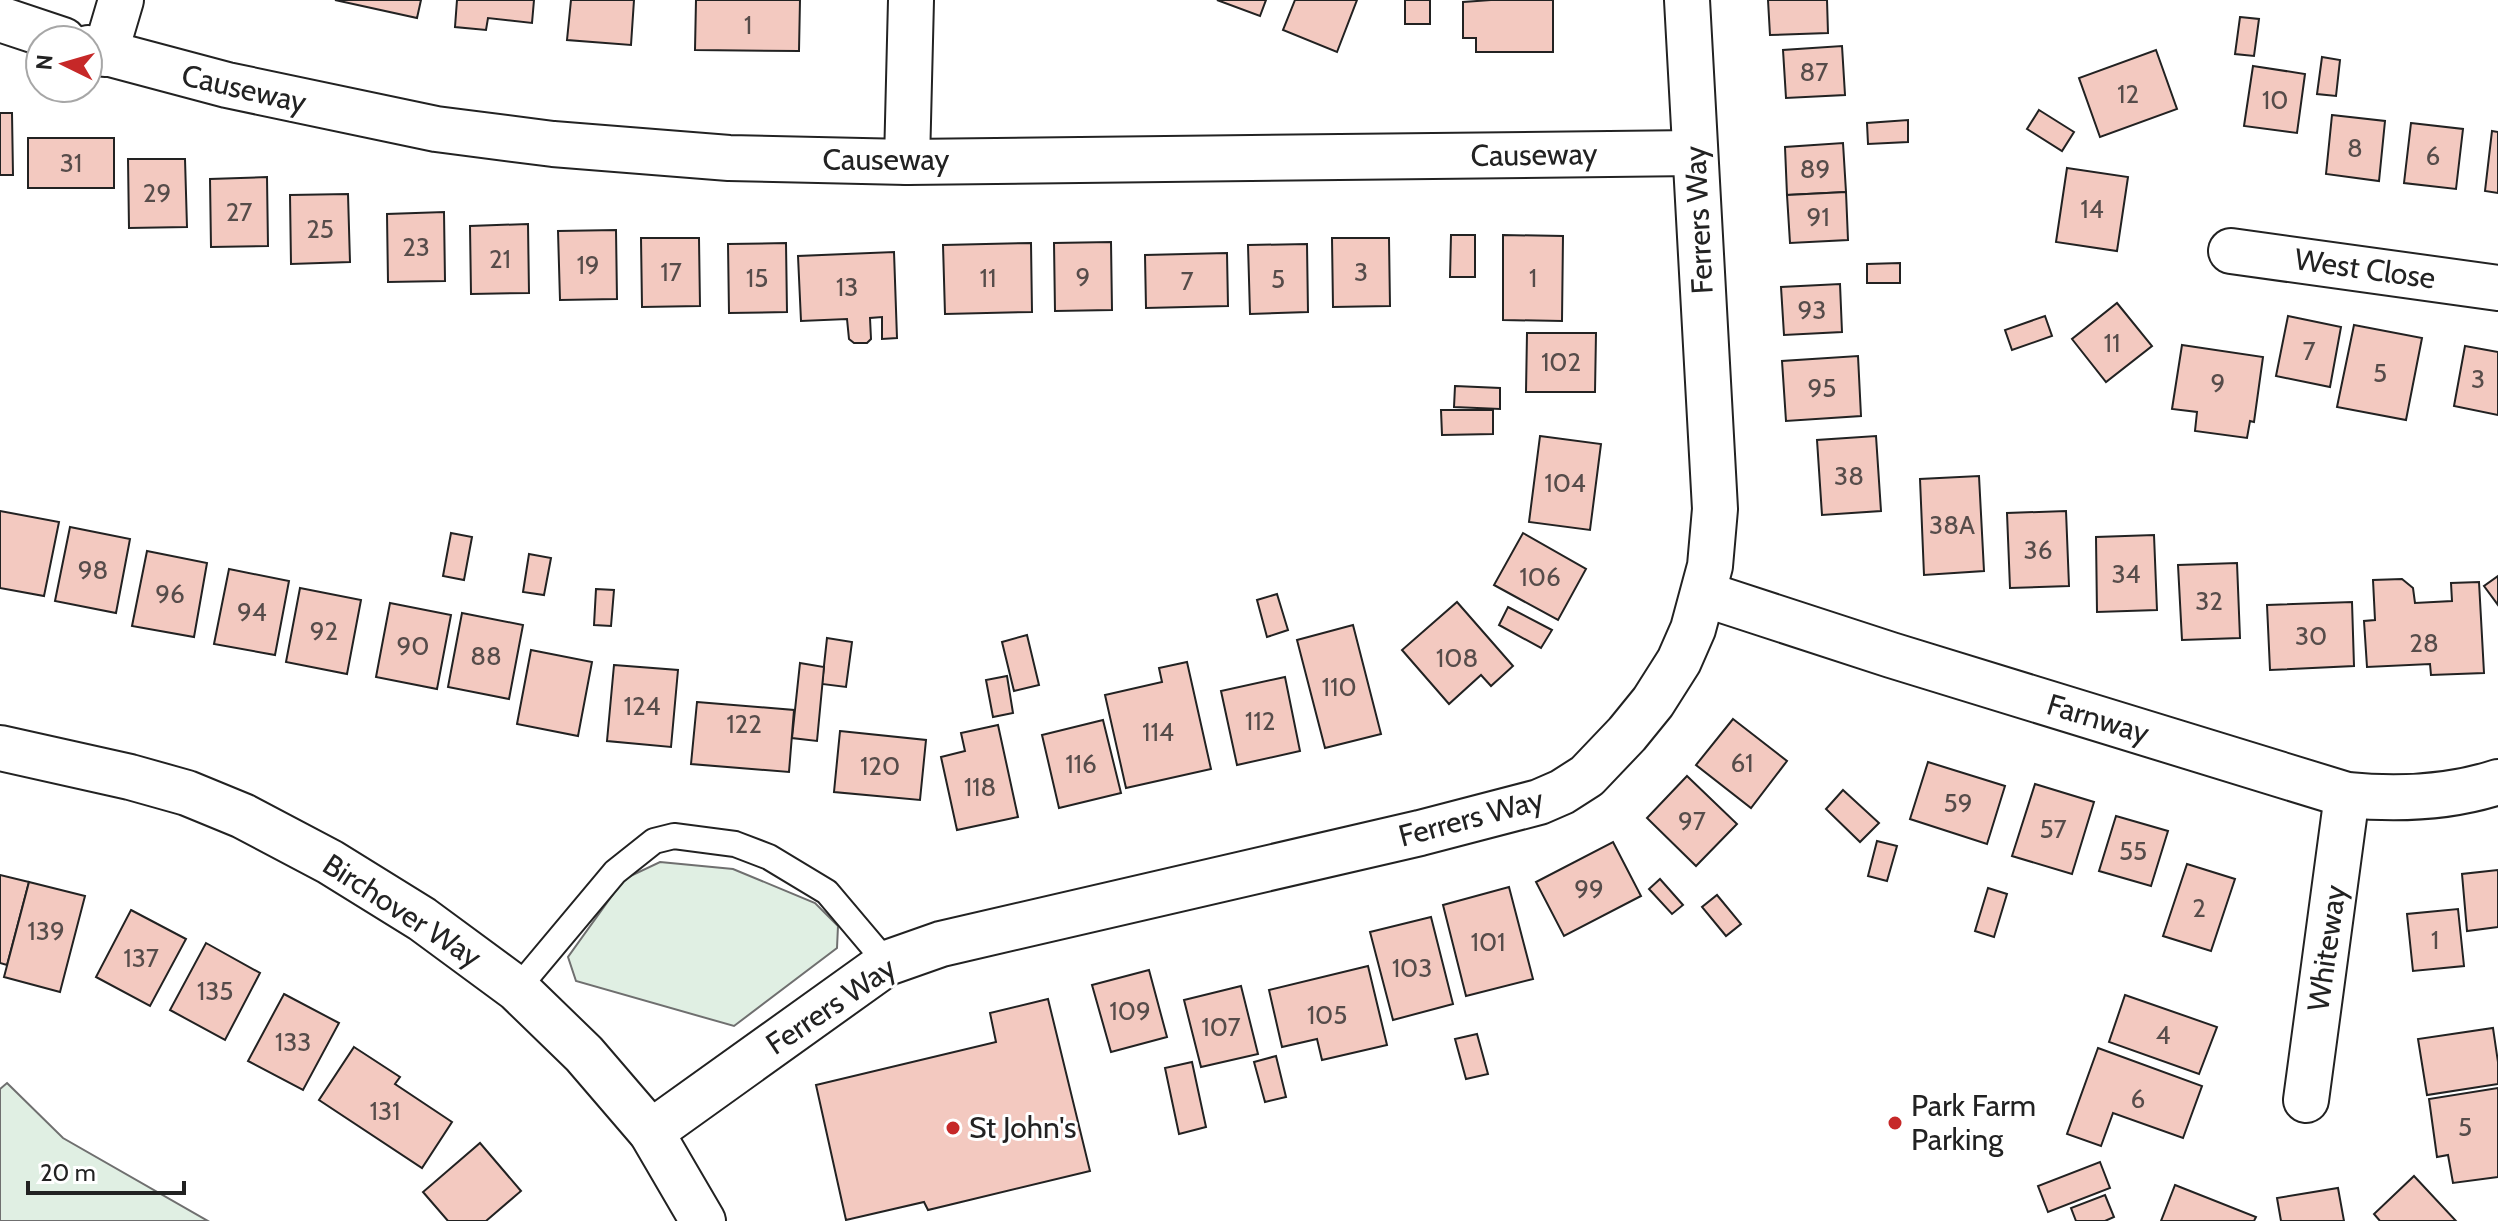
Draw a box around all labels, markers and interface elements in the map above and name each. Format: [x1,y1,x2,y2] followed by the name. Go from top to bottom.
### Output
[744,9,752,41] house number: 1
[24,24,104,104] north arrow
[30,53,59,71] text: N
[178,56,310,121] street label: Causeway
[1800,56,1828,88] house number: 87
[2117,78,2139,110] house number: 12
[2262,84,2288,116] house number: 10
[2347,132,2363,164] house number: 8
[1470,135,1598,174] street label: Causeway
[2426,140,2440,172] house number: 6
[823,141,949,178] street label: Causeway
[1676,145,1721,295] street label: Ferrers Way
[60,147,82,179] house number: 31
[1800,153,1830,185] house number: 89
[143,177,171,209] house number: 29
[2080,193,2104,225] house number: 14
[226,196,252,228] house number: 27
[1806,201,1830,233] house number: 91
[306,213,334,245] house number: 25
[402,231,430,263] house number: 23
[2292,240,2438,297] street label: West Close
[489,243,511,275] house number: 21
[576,249,600,281] house number: 19
[660,256,682,288] house number: 17
[1354,256,1368,288] house number: 3
[1076,261,1090,293] house number: 9
[746,262,768,294] house number: 15
[980,262,996,294] house number: 11
[1529,262,1537,294] house number: 1
[1271,263,1285,295] house number: 5
[1180,265,1194,297] house number: 7
[836,271,858,303] house number: 13
[1798,294,1826,326] house number: 93
[2104,327,2120,359] house number: 11
[2302,335,2316,367] house number: 7
[1541,346,1581,378] house number: 102
[2373,357,2387,389] house number: 5
[2471,363,2485,395] house number: 3
[2211,367,2225,399] house number: 9
[1808,372,1836,404] house number: 95
[1834,460,1864,492] house number: 38
[1544,467,1586,499] house number: 104
[1929,509,1975,541] house number: 38A
[2024,534,2052,566] house number: 36
[78,554,108,586] house number: 98
[2111,558,2141,590] house number: 34
[1519,561,1561,593] house number: 106
[155,578,185,610] house number: 96
[2195,585,2223,617] house number: 32
[237,596,267,628] house number: 94
[310,615,338,647] house number: 92
[2295,620,2327,652] house number: 30
[2409,627,2439,659] house number: 28
[397,630,429,662] house number: 90
[470,640,502,672] house number: 88
[1436,642,1478,674] house number: 108
[1321,671,1357,703] house number: 110
[2043,685,2154,752] street label: Farnway
[623,690,661,722] house number: 124
[1245,705,1275,737] house number: 112
[726,708,762,740] house number: 122
[1142,716,1174,748] house number: 114
[1730,747,1754,779] house number: 61
[1065,748,1097,780] house number: 116
[860,750,900,782] house number: 120
[964,771,996,803] house number: 118
[1394,780,1547,855] street label: Ferrers Way
[1944,787,1972,819] house number: 59
[1678,805,1706,837] house number: 97
[2039,813,2067,845] house number: 57
[2119,835,2147,867] house number: 55
[316,846,488,976] street label: Birchover Way
[1574,873,1604,905] house number: 99
[2299,883,2354,1013] street label: Whiteway
[2192,892,2206,924] house number: 2
[27,915,65,947] house number: 139
[2431,924,2439,956] house number: 1
[1470,926,1506,958] house number: 101
[123,942,159,974] house number: 137
[759,949,903,1062] street label: Ferrers Way
[1392,952,1432,984] house number: 103
[197,975,233,1007] house number: 135
[1109,995,1151,1027] house number: 109
[1307,999,1347,1031] house number: 105
[1201,1011,1241,1043] house number: 107
[2155,1019,2171,1051] house number: 4
[275,1026,311,1058] house number: 133
[2131,1083,2145,1115] house number: 6
[1911,1087,2036,1158] place label: Park Farm Parking
[369,1095,401,1127] house number: 131
[969,1109,1076,1146] place label: St John's
[2458,1111,2472,1143] house number: 5
[1886,1114,1904,1132] marker: Park Farm Parking
[944,1119,962,1137] marker: St John's
[28,1145,184,1195] scale bar
[40,1158,96,1187] text: 20 m

